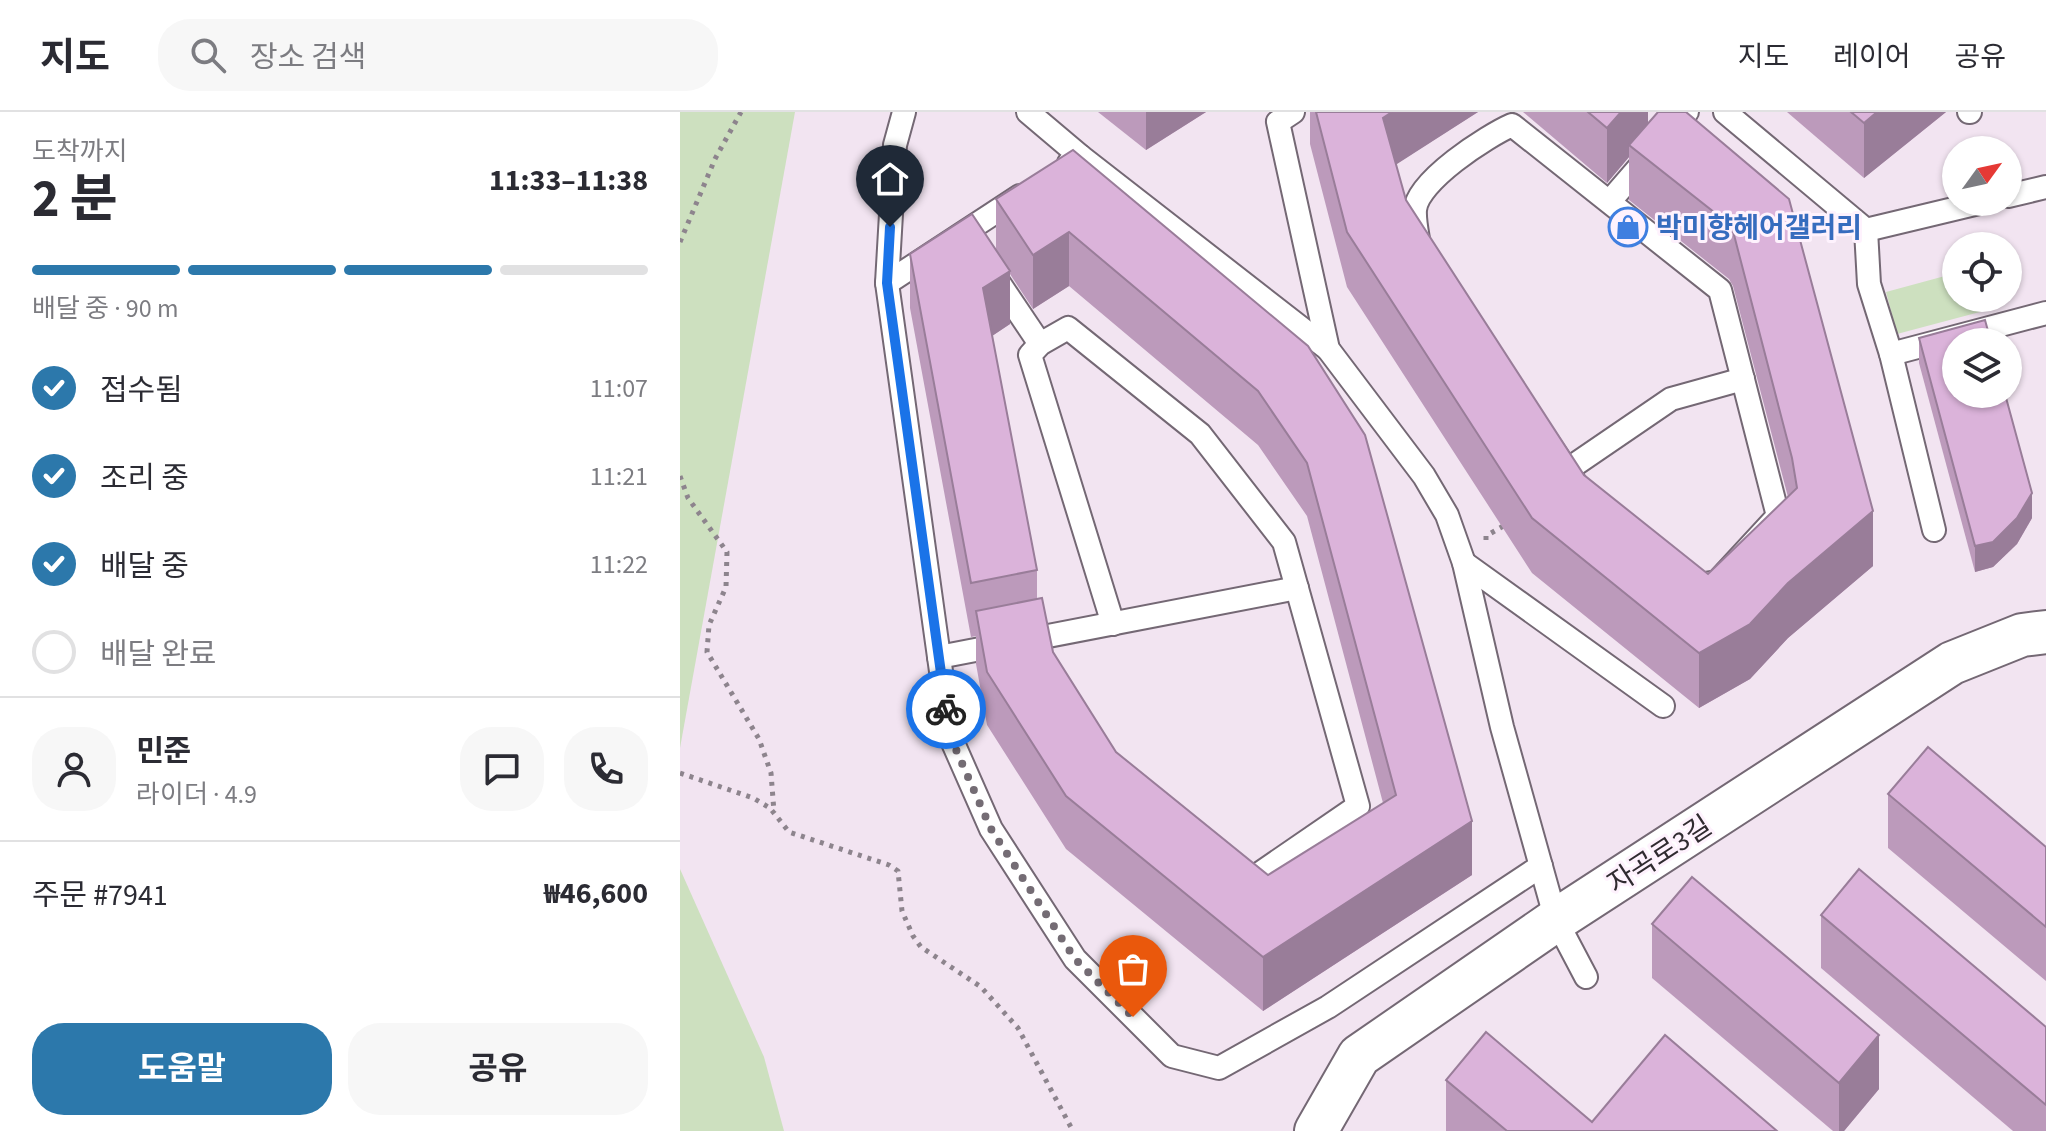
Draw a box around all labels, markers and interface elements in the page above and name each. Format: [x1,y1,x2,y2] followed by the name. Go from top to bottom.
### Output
[158,19,718,91] search box
[40,31,110,85] text: 지도
[186,33,230,77] icon: search
[250,36,366,79] text: 장소 검색
[1738,37,1789,77] text: 지도
[1833,37,1910,77] text: 레이어
[1954,37,2006,77] text: 공유
[32,133,128,170] text: 도착까지
[1942,136,2022,216] north arrow
[1942,136,2022,408] map controls
[856,145,924,227] pin
[868,157,912,201] icon: home
[489,159,648,202] text: 11:33–11:38
[32,163,118,237] text: 2 분
[1607,206,1649,248] shop icon: 박미향헤어갤러리
[1656,208,1862,248] place label: 박미향헤어갤러리
[1942,232,2022,312] button: locate
[32,290,178,327] text: 배달 중 · 90 m
[1942,328,2022,408] button: layers
[32,366,76,410] icon: check
[100,369,183,412] text: 접수됨
[590,370,648,407] text: 11:07
[32,454,76,498] icon: check
[100,457,189,500] text: 조리 중
[590,458,648,495] text: 11:21
[32,542,76,586] icon: check
[100,545,189,588] text: 배달 중
[590,546,648,583] text: 11:22
[100,633,216,676] text: 배달 완료
[906,669,986,749] courier
[924,687,968,731] icon: bike
[32,727,116,811] button: person
[460,727,544,811] button: chat
[564,727,648,811] button: phone
[136,730,191,773] text: 민준
[136,776,257,813] text: 라이더 · 4.9
[1600,806,1719,903] street label: 자곡로3길
[544,872,648,915] text: ₩46,600
[32,874,168,917] text: 주문 #7941
[1099,935,1167,1017] pin
[1111,947,1155,991] icon: bag
[32,1023,332,1115] button: 도움말
[348,1023,648,1115] button: 공유

